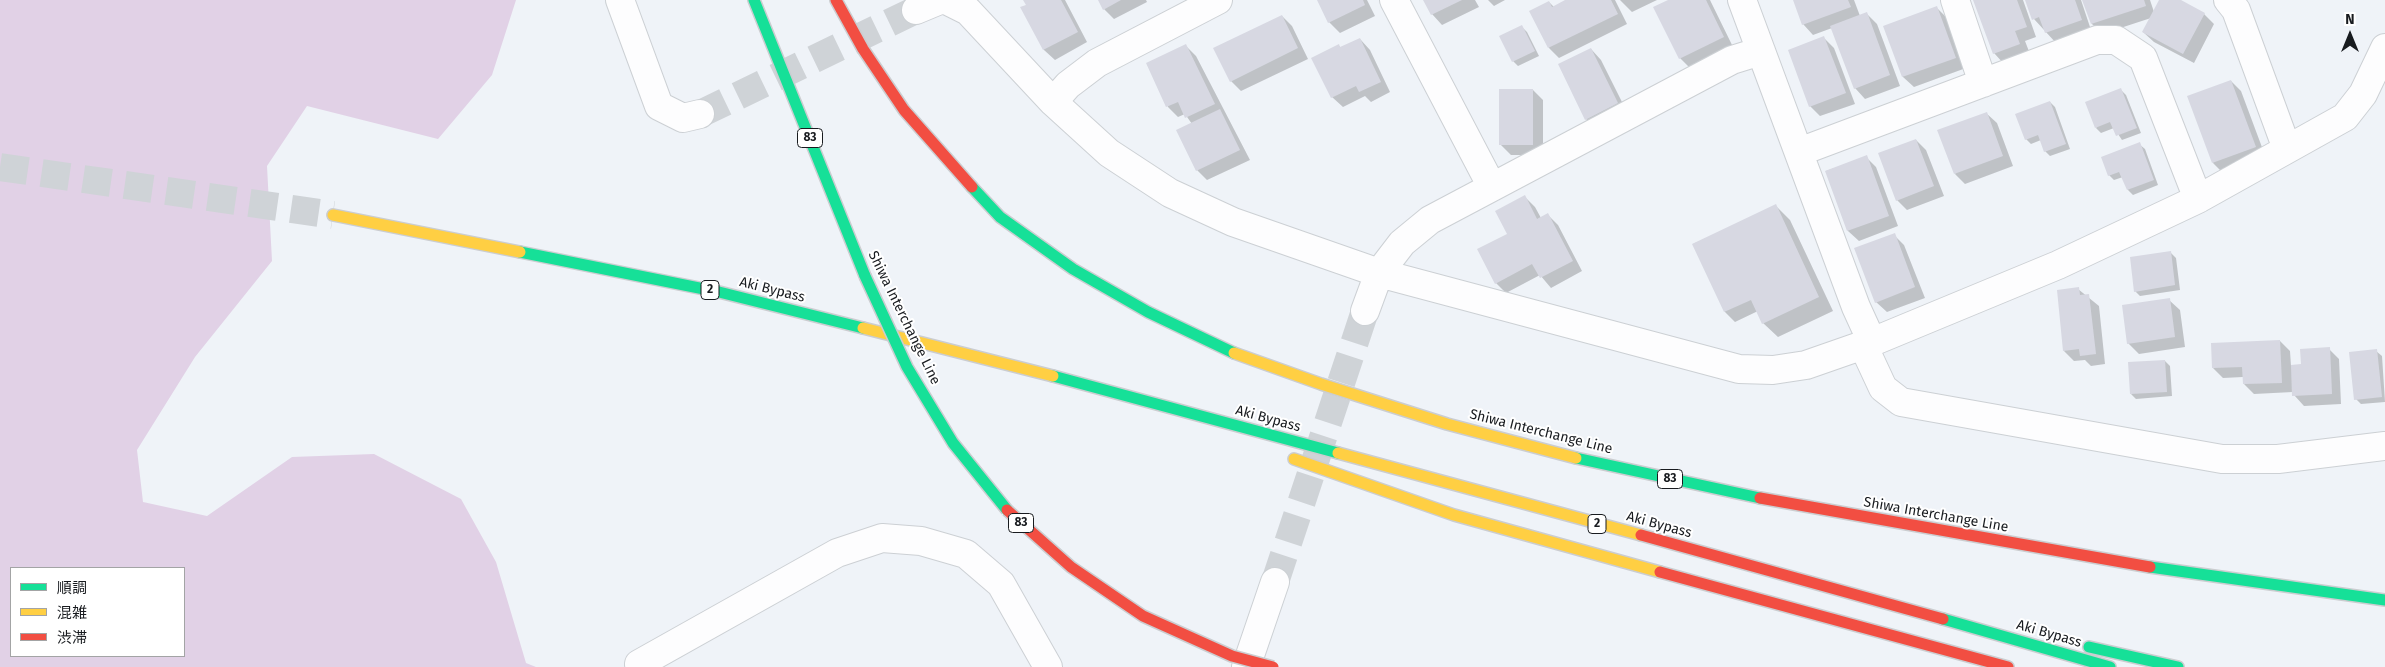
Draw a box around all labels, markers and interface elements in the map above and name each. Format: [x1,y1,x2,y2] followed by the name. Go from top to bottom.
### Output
[2325,10,2375,60] north arrow
[2345,11,2355,28] text: N
[798,128,822,148] road number: 83
[864,248,944,388] street label: Shiwa Interchange Line
[738,274,806,306] street label: Aki Bypass
[701,280,719,300] road number: 2
[1234,402,1302,436] street label: Aki Bypass
[1468,406,1614,458] street label: Shiwa Interchange Line
[1658,469,1682,488] road number: 83
[1862,494,2010,536] street label: Shiwa Interchange Line
[1625,508,1693,542] street label: Aki Bypass
[1008,514,1034,532] road number: 83
[1588,514,1606,534] road number: 2
[10,567,185,657] legend
[57,579,87,597] text: 順調
[57,604,87,622] text: 混雑
[2015,617,2083,651] street label: Aki Bypass
[57,629,87,647] text: 渋滞

